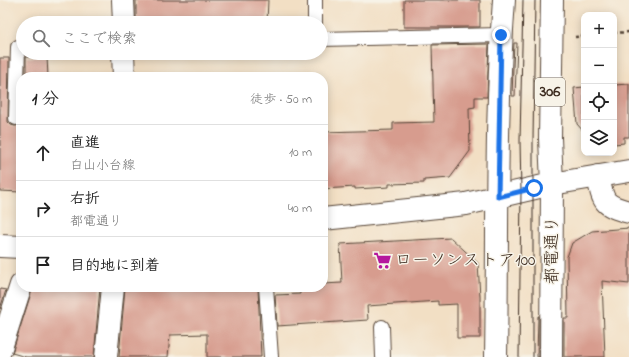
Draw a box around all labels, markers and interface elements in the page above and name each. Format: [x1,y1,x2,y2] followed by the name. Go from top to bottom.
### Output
[581,12,617,156] map controls
[581,12,617,48] button: +
[16,16,328,60] search box
[492,26,510,44] route end
[30,27,52,49] icon: search
[62,28,137,50] text: ここで検索
[581,48,617,84] button: −
[535,78,565,106] road number: 306
[581,84,617,120] button: locate
[32,87,59,112] text: 1 分
[250,90,312,109] text: 徒歩 · 50 m
[581,120,617,156] button: layers
[70,132,100,154] text: 直進
[32,142,54,164] icon: ahead
[289,143,312,162] text: 10 m
[70,156,135,175] text: 白山小台線
[525,179,543,197] route start
[70,188,100,210] text: 右折
[32,198,54,220] icon: right
[288,199,312,218] text: 40 m
[70,212,122,231] text: 都電通り
[540,216,565,284] street label: 都電通り
[395,248,535,273] place label: ローソンストア100
[372,250,392,270] supermarket icon: ローソンストア100
[32,254,54,276] icon: arrive
[70,255,160,277] text: 目的地に到着

